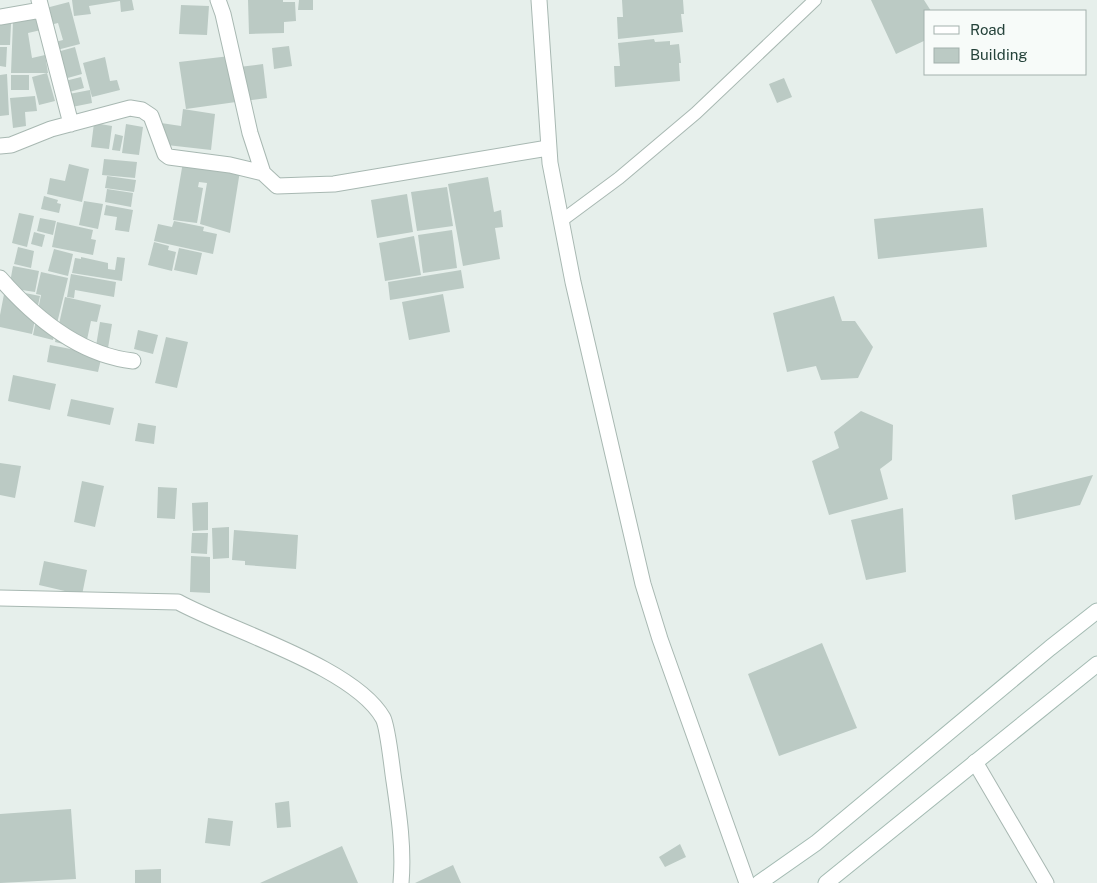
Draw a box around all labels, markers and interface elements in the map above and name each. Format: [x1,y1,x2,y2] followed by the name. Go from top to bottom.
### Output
[924,10,1087,75] legend
[970,21,1006,38] text: Road
[970,46,1028,63] text: Building

